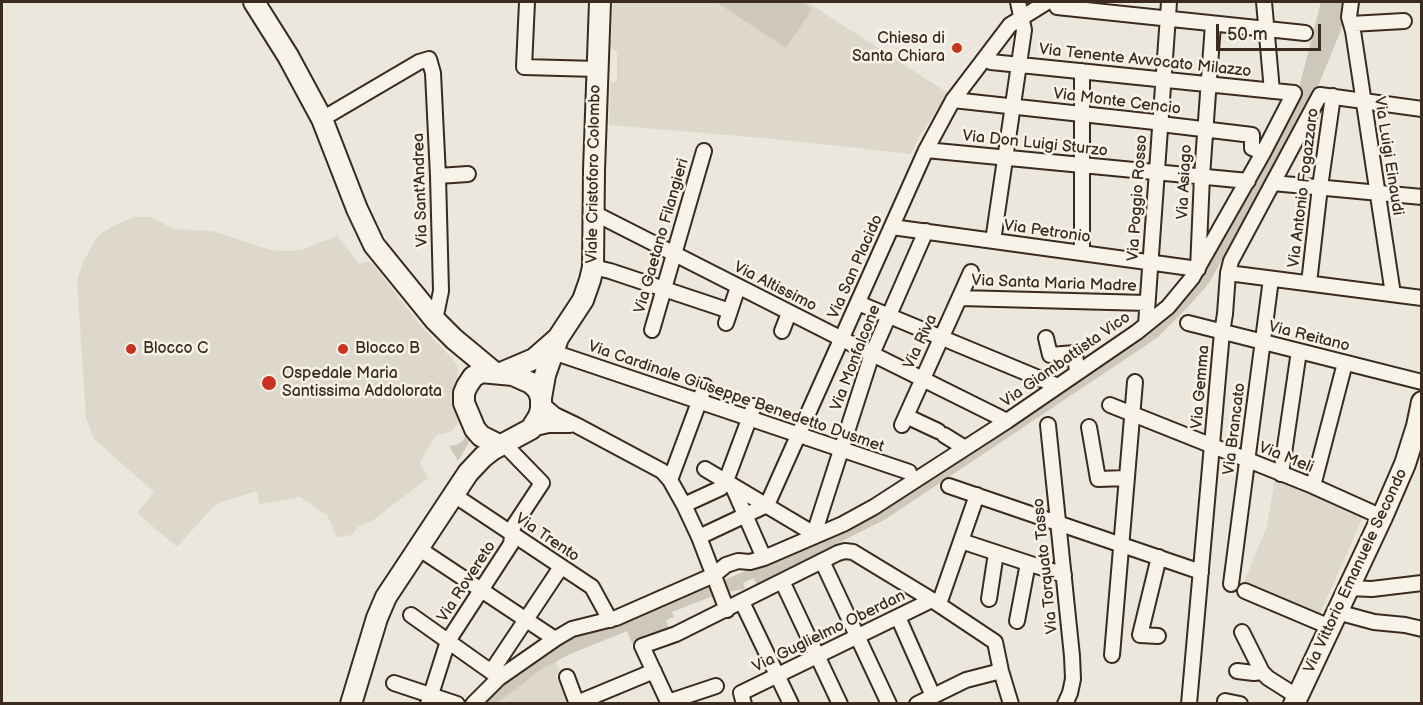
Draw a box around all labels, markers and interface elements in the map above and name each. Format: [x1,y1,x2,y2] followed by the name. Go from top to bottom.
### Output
[1219,12,1324,50] scale bar
[1227,24,1268,45] text: 50 m
[852,29,945,67] place label: Chiesa di Santa Chiara
[1038,40,1252,82] street label: Via Tenente Avvocato Milazzo
[950,41,964,55] marker: Chiesa di Santa Chiara
[583,84,605,264] street label: Viale Cristoforo Colombo
[1052,85,1182,119] street label: Via Monte Cencio
[1369,95,1407,217] street label: Via Luigi Einaudi
[1285,107,1323,269] street label: Via Antonio Fogazzaro
[961,127,1109,161] street label: Via Don Luigi Sturzo
[409,133,433,247] street label: Via Sant'Andrea
[1124,134,1152,262] street label: Via Poggio Rosso
[1173,144,1197,220] street label: Via Asiago
[631,156,693,316] street label: Via Gaetano Filangieri
[824,212,888,322] street label: Via San Placido
[1002,216,1092,248] street label: Via Petronio
[730,258,820,316] street label: Via Altissimo
[971,272,1137,296] street label: Via Santa Maria Madre
[827,302,885,414] street label: Via Monfalcone
[998,308,1134,412] street label: Via Giambattista Vico
[900,312,942,372] street label: Via Riva
[1266,318,1352,356] street label: Via Reitano
[585,337,887,457] street label: Via Cardinale Giuseppe Benedetto Dusmet
[143,339,208,359] place label: Blocco C
[355,339,420,359] place label: Blocco B
[124,342,138,356] marker: Blocco C
[336,342,350,356] marker: Blocco B
[1188,344,1214,430] street label: Via Gemma
[282,364,442,402] place label: Ospedale Maria Santissima Addolorata
[260,374,278,392] marker: Ospedale Maria Santissima Addolorata
[1220,382,1250,476] street label: Via Brancato
[1256,438,1316,478] street label: Via Meli
[1300,466,1412,676] street label: Via Vittorio Emanuele Secondo
[1029,497,1063,635] street label: Via Torquato Tasso
[511,510,583,566] street label: Via Trento
[434,538,500,626] street label: Via Rovereto
[749,587,909,677] street label: Via Guglielmo Oberdan

